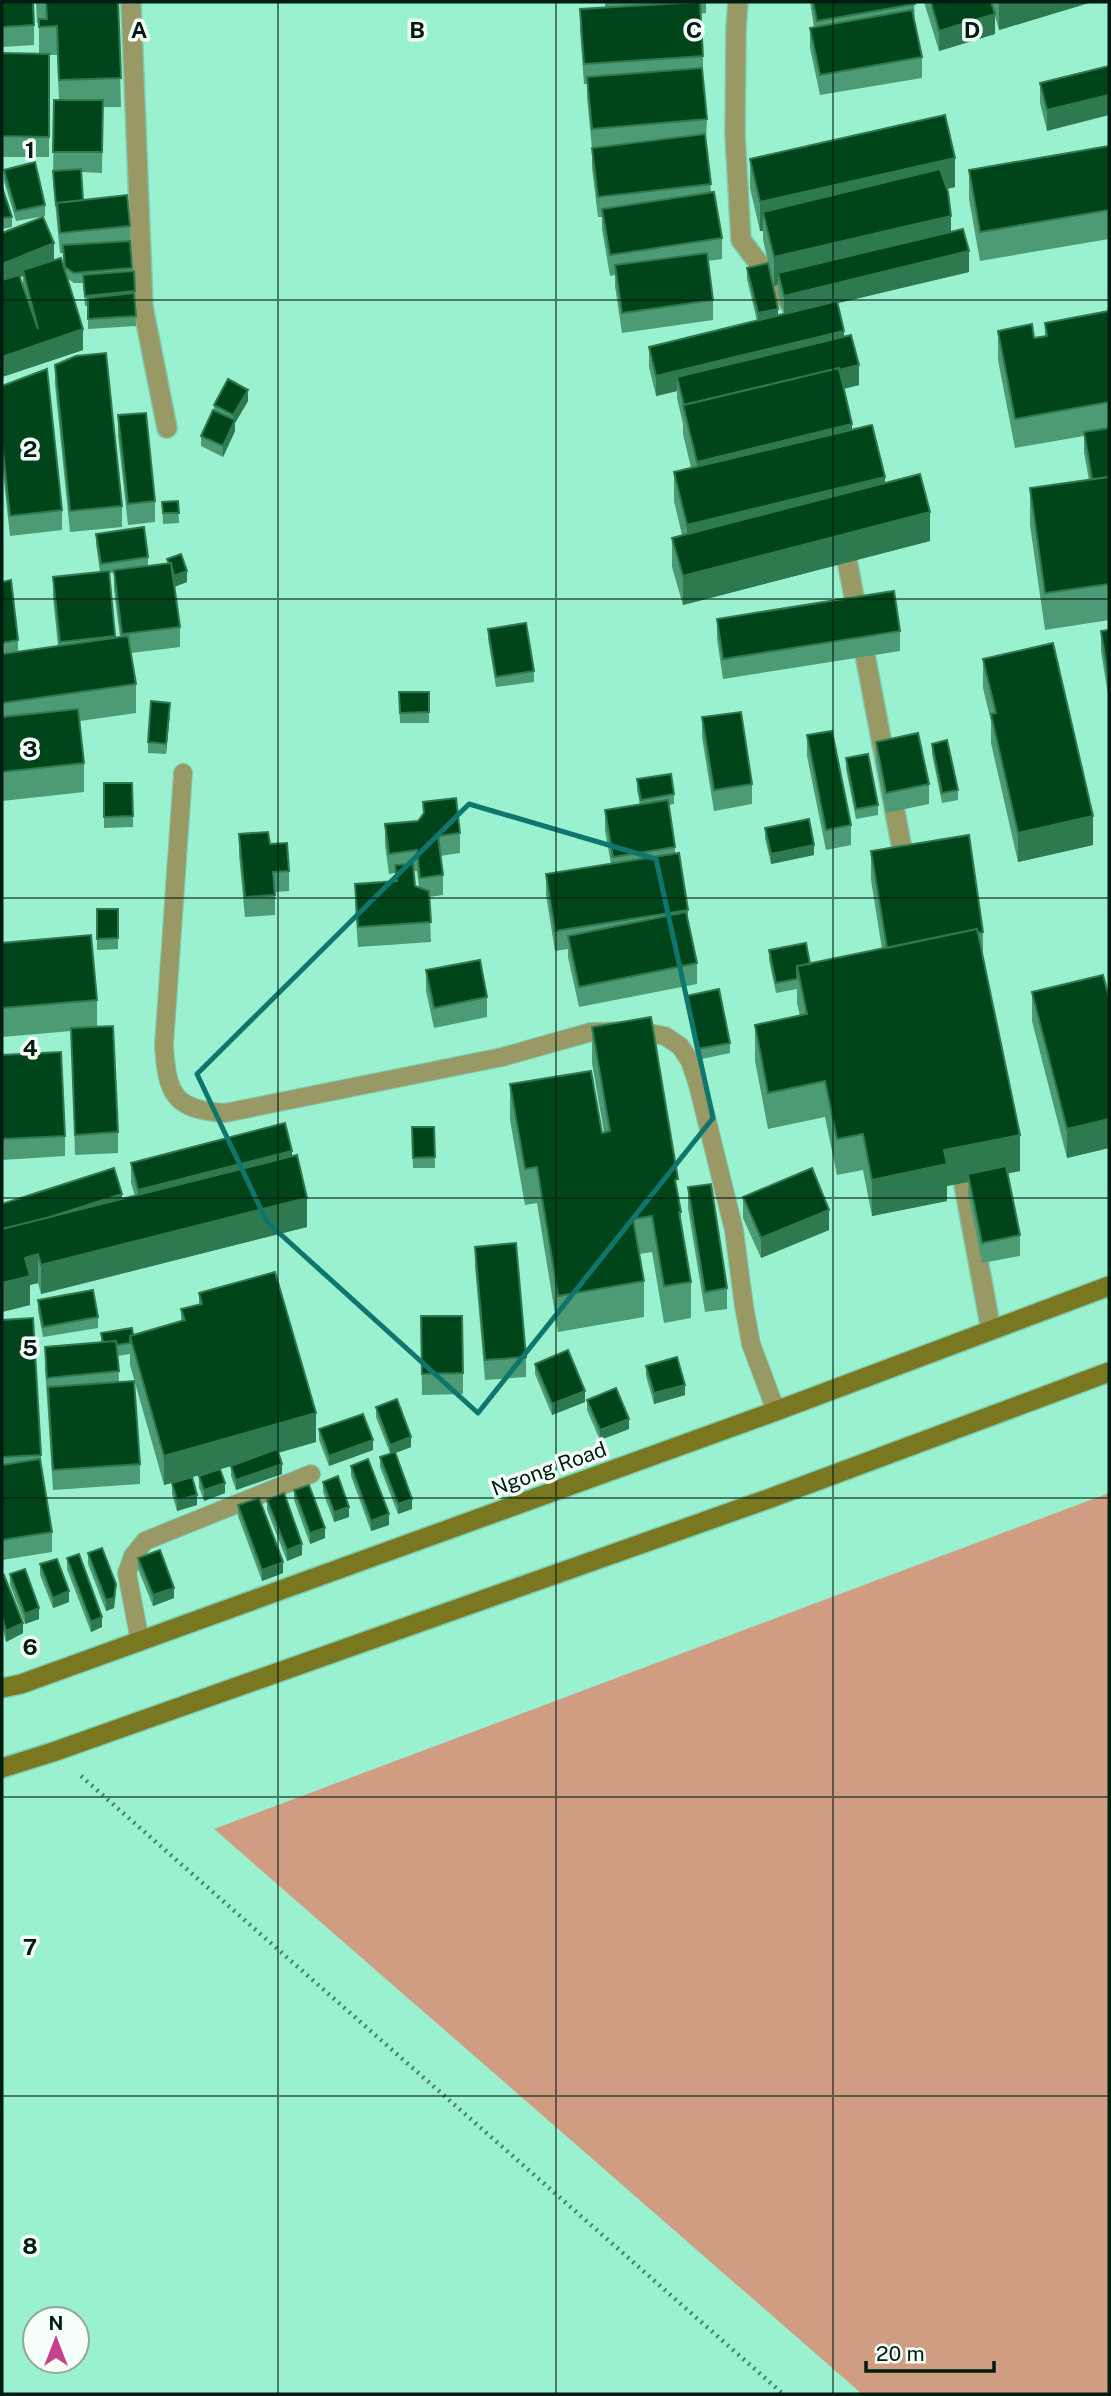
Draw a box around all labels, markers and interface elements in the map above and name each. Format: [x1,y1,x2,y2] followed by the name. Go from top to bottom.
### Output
[131,16,148,43] text: A
[409,16,425,43] text: B
[686,16,702,43] text: C
[964,16,980,43] text: D
[25,136,35,163] text: 1
[23,435,37,462] text: 2
[22,735,38,762] text: 3
[22,1034,38,1061] text: 4
[22,1334,38,1361] text: 5
[488,1436,610,1501] street label: Ngong Road
[22,1633,38,1660] text: 6
[23,1933,37,1960] text: 7
[22,2232,38,2259] text: 8
[21,2305,91,2375] north arrow
[49,2312,63,2334] text: N
[866,2330,994,2374] scale bar
[876,2341,925,2366] text: 20 m

